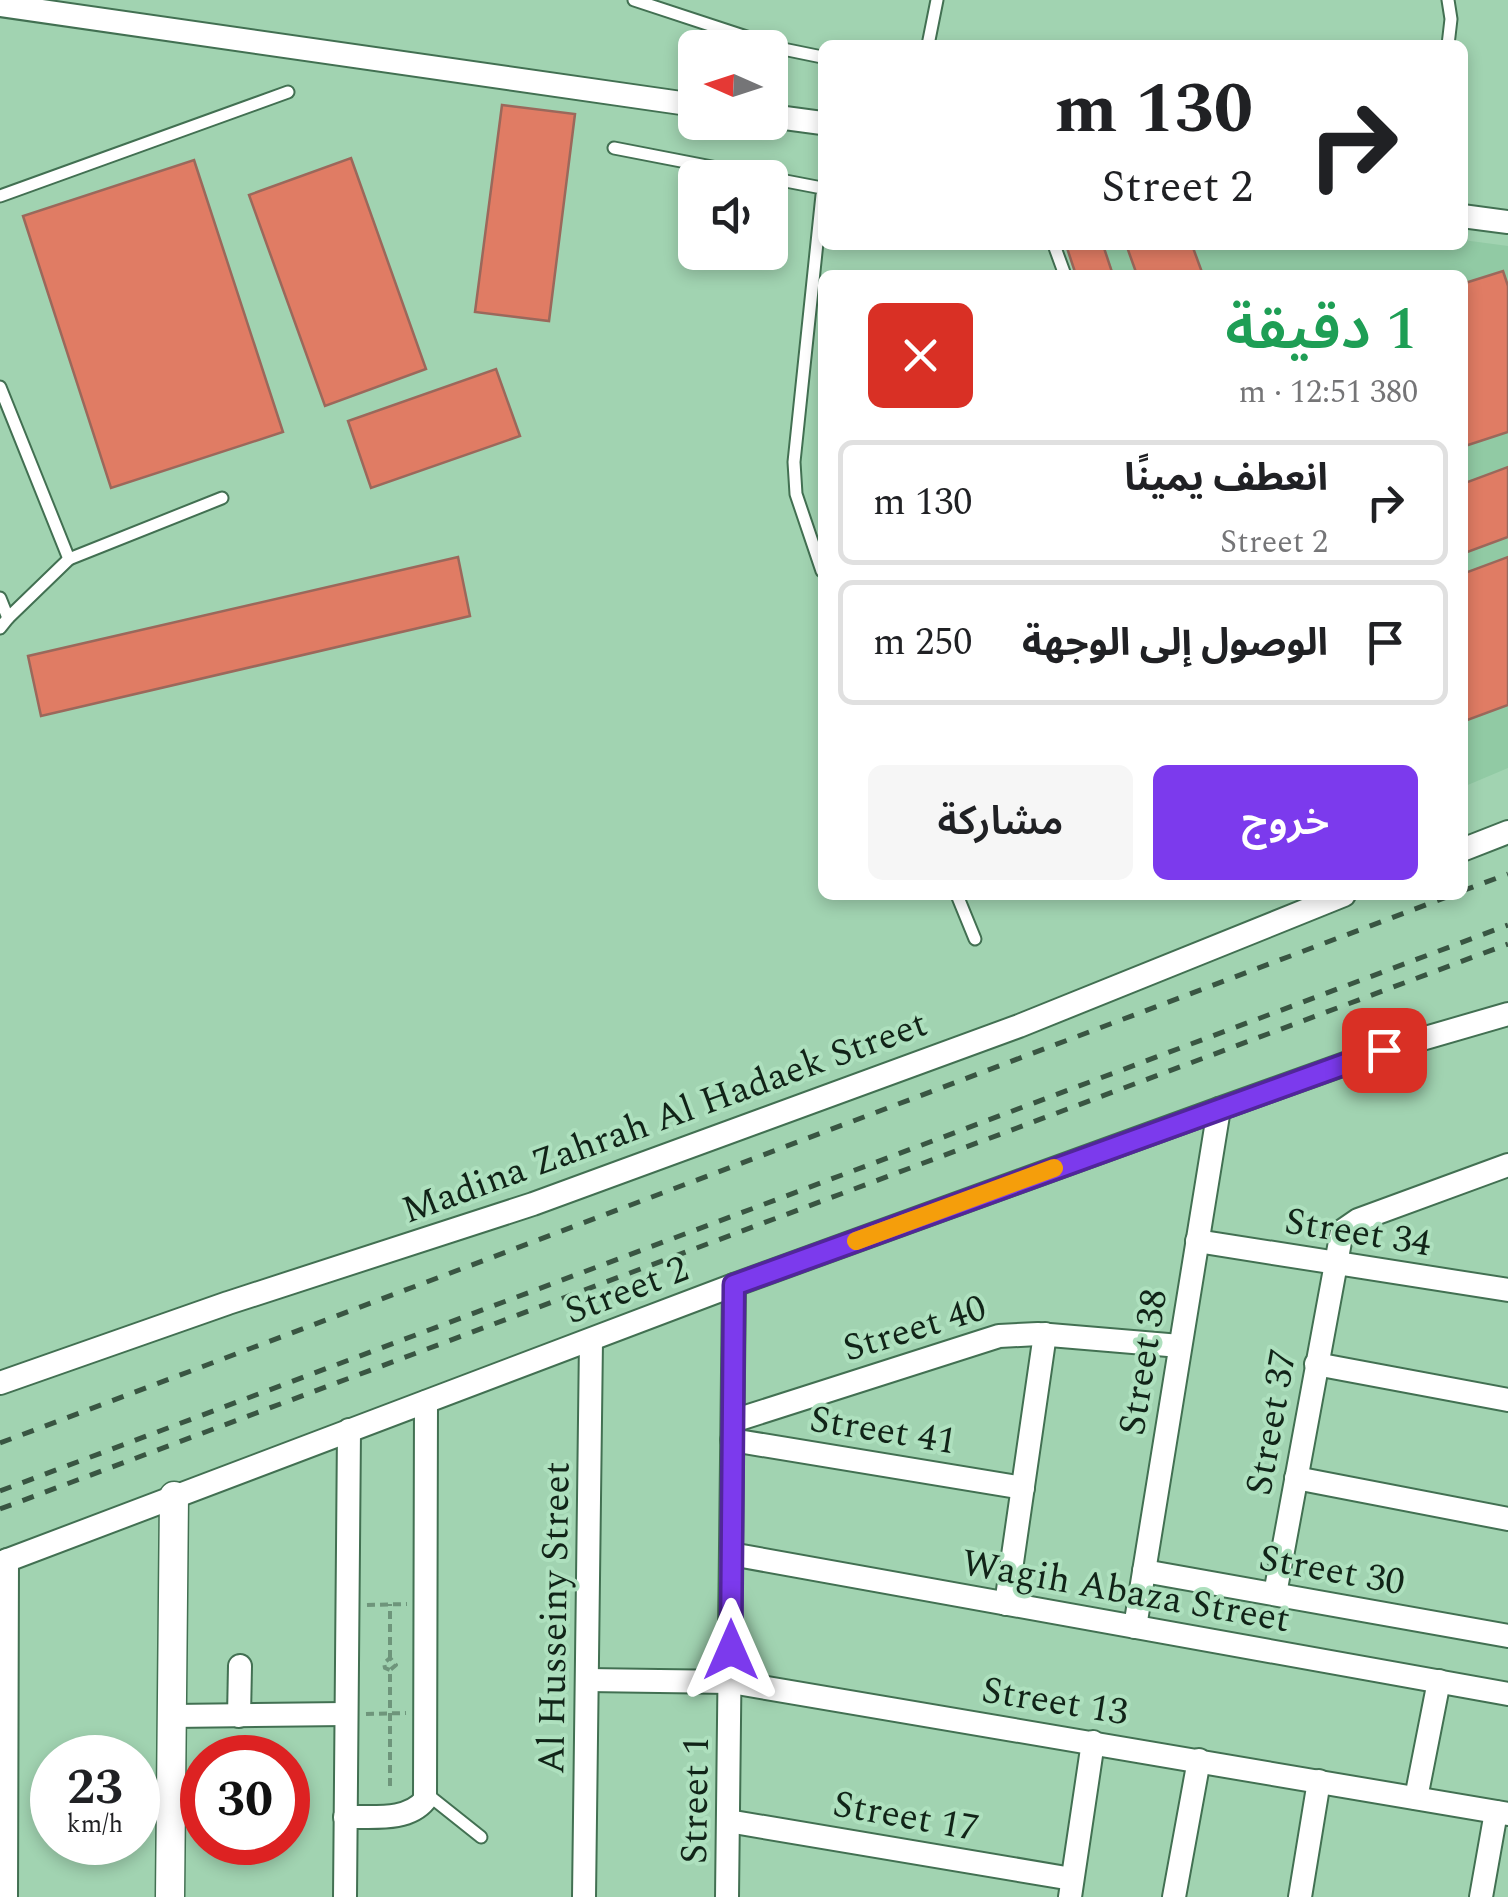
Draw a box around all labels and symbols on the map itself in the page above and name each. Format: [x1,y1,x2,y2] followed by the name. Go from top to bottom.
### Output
[678,30,788,140] north arrow
[394,996,936,1240] street label: Madina Zahrah Al Hadaek Street
[1342,1008,1427,1093] pin
[1280,1193,1435,1273] street label: Street 34
[556,1241,697,1341] street label: Street 2
[836,1280,993,1378] street label: Street 40
[1104,1285,1184,1440] street label: Street 38
[1231,1345,1313,1500] street label: Street 37
[805,1391,960,1471] street label: Street 41
[523,1461,587,1775] street label: Al Husseiny Street
[1254,1530,1409,1612] street label: Street 30
[957,1535,1295,1649] street label: Wagih Abaza Street
[679,1598,783,1702] position arrow
[977,1662,1132,1742] street label: Street 13
[180,1735,310,1865] speed limit sign: 30
[666,1735,726,1865] street label: Street 1
[828,1776,983,1858] street label: Street 17

